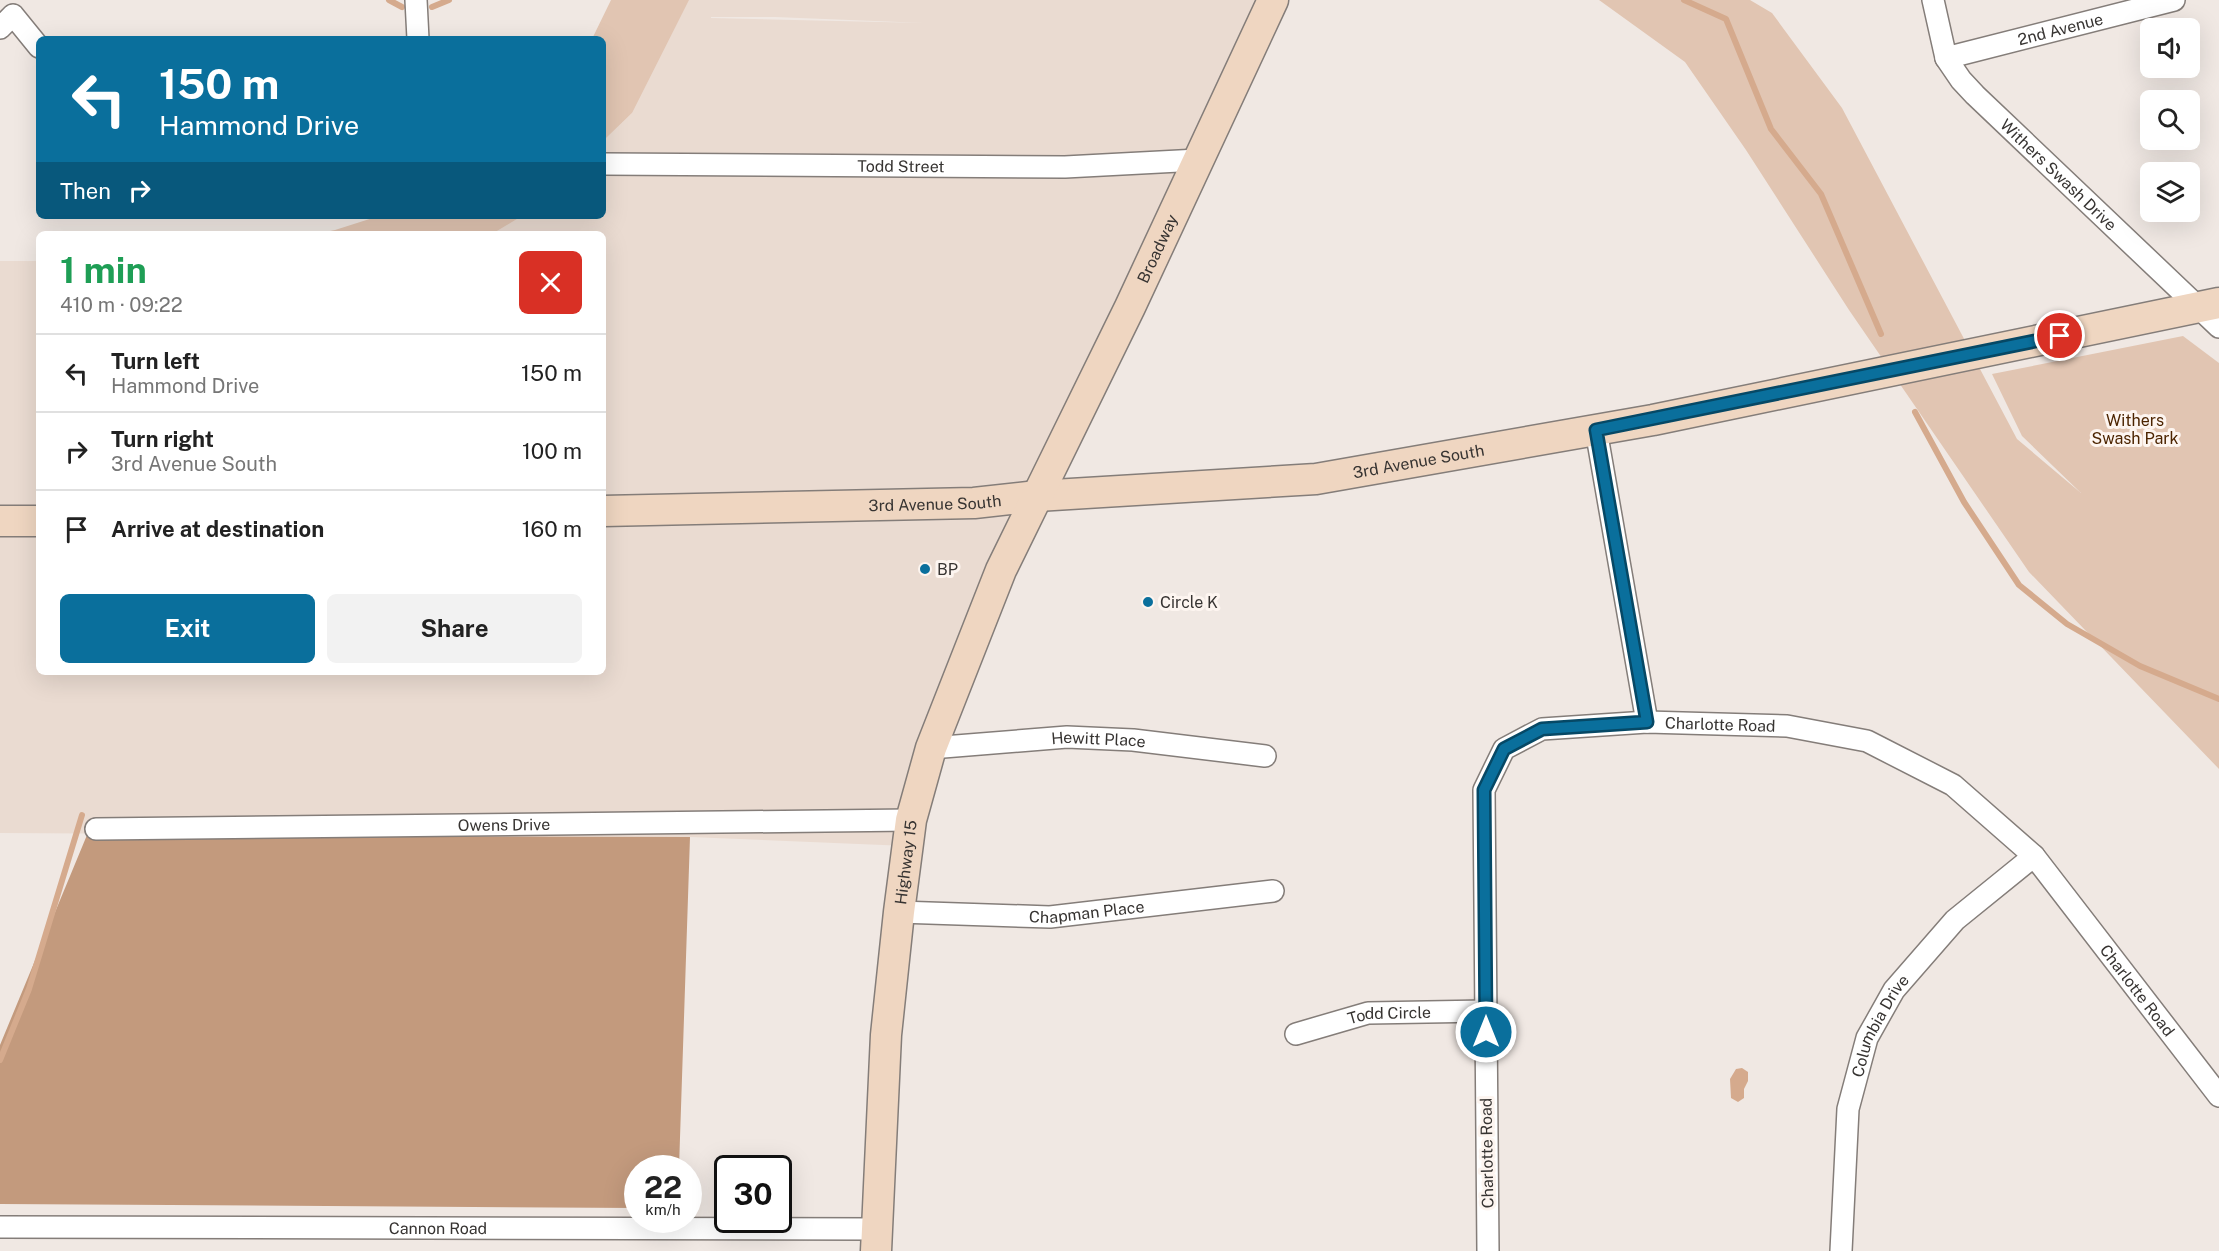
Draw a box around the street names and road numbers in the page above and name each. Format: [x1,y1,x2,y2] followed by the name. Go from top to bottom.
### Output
[2016,9,2105,49] street label: 2nd Avenue
[1997,115,2121,234] street label: Withers Swash Drive
[857,156,945,176] street label: Todd Street
[1133,211,1182,286] street label: Broadway
[1351,440,1486,482] street label: 3rd Avenue South
[868,491,1002,515] street label: 3rd Avenue South
[1665,713,1776,735] street label: Charlotte Road
[1050,727,1147,751] street label: Hewitt Place
[458,814,550,835] street label: Owens Drive
[891,819,920,906] street label: Highway 15
[1029,897,1145,927] street label: Chapman Place
[2096,941,2179,1040] street label: Charlotte Road
[1848,971,1913,1079] street label: Columbia Drive
[1345,1002,1431,1028] street label: Todd Circle
[1477,1098,1497,1208] street label: Charlotte Road
[389,1218,487,1238] street label: Cannon Road

